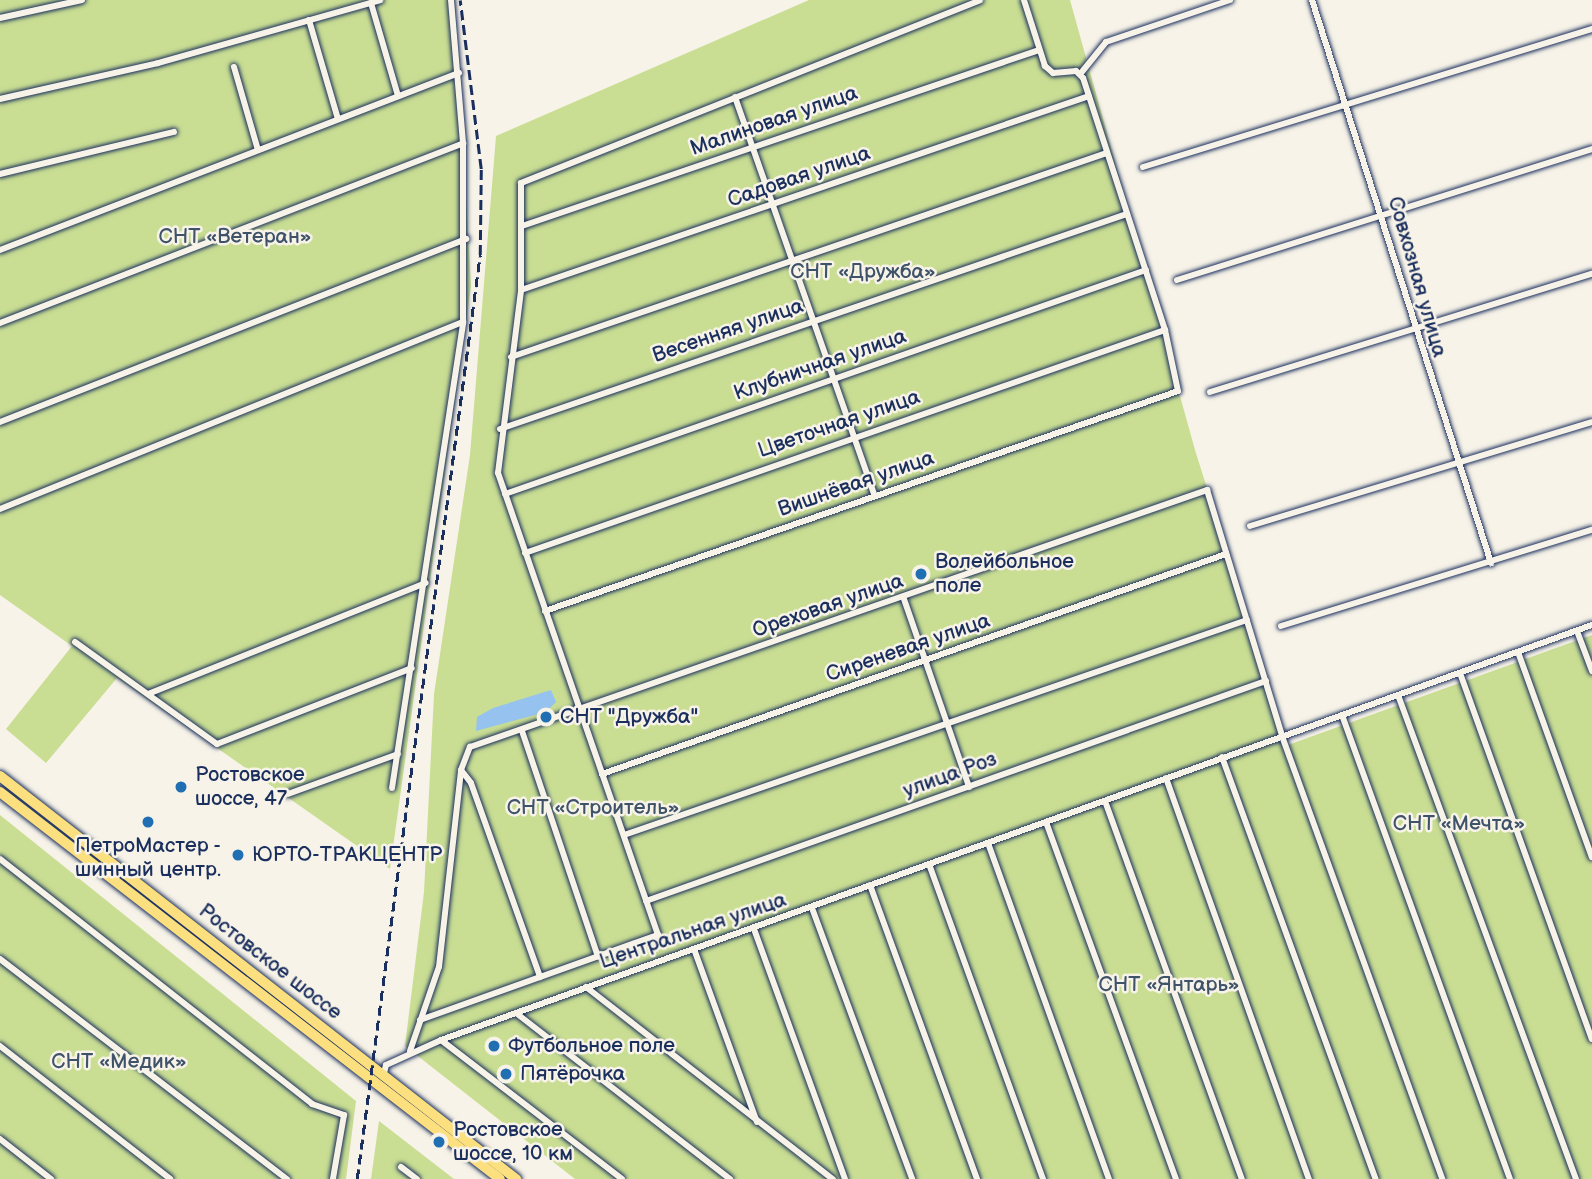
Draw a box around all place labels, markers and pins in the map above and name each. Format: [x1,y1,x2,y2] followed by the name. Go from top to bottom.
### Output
[935,549,1074,599] place label: Волейбольное поле
[913,566,929,582] marker: Волейбольное поле
[560,704,698,730] place label: СНТ "Дружба"
[538,709,554,725] marker: СНТ "Дружба"
[195,762,305,812] place label: Ростовское шоссе, 47
[173,779,189,795] marker: Ростовское шоссе, 47
[140,814,156,830] marker: ПетроМастер - шинный центр.
[75,833,221,883] place label: ПетроМастер - шинный центр.
[252,842,442,868] place label: ЮРТО-ТРАКЦЕНТР
[230,847,246,863] marker: ЮРТО-ТРАКЦЕНТР
[508,1033,675,1059] place label: Футбольное поле
[486,1038,502,1054] marker: Футбольное поле
[520,1061,625,1087] place label: Пятёрочка
[498,1066,514,1082] marker: Пятёрочка
[453,1117,573,1167] place label: Ростовское шоссе, 10 км
[431,1134,447,1150] marker: Ростовское шоссе, 10 км

